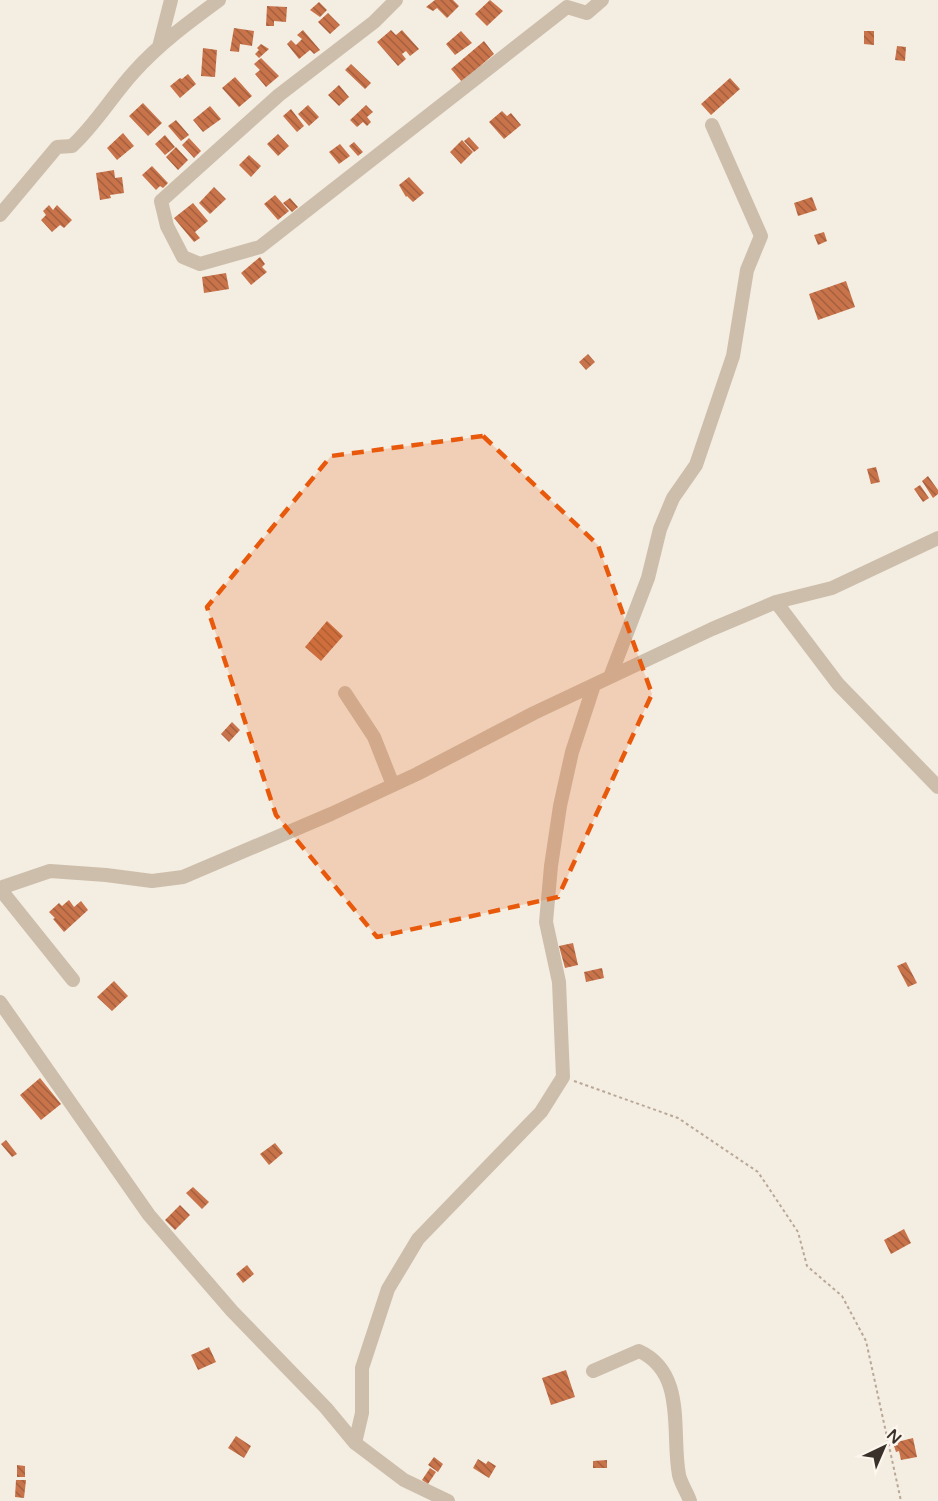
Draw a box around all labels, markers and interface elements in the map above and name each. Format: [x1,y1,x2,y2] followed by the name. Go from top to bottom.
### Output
[854,1417,914,1477] north arrow
[882,1425,905,1449] text: N

